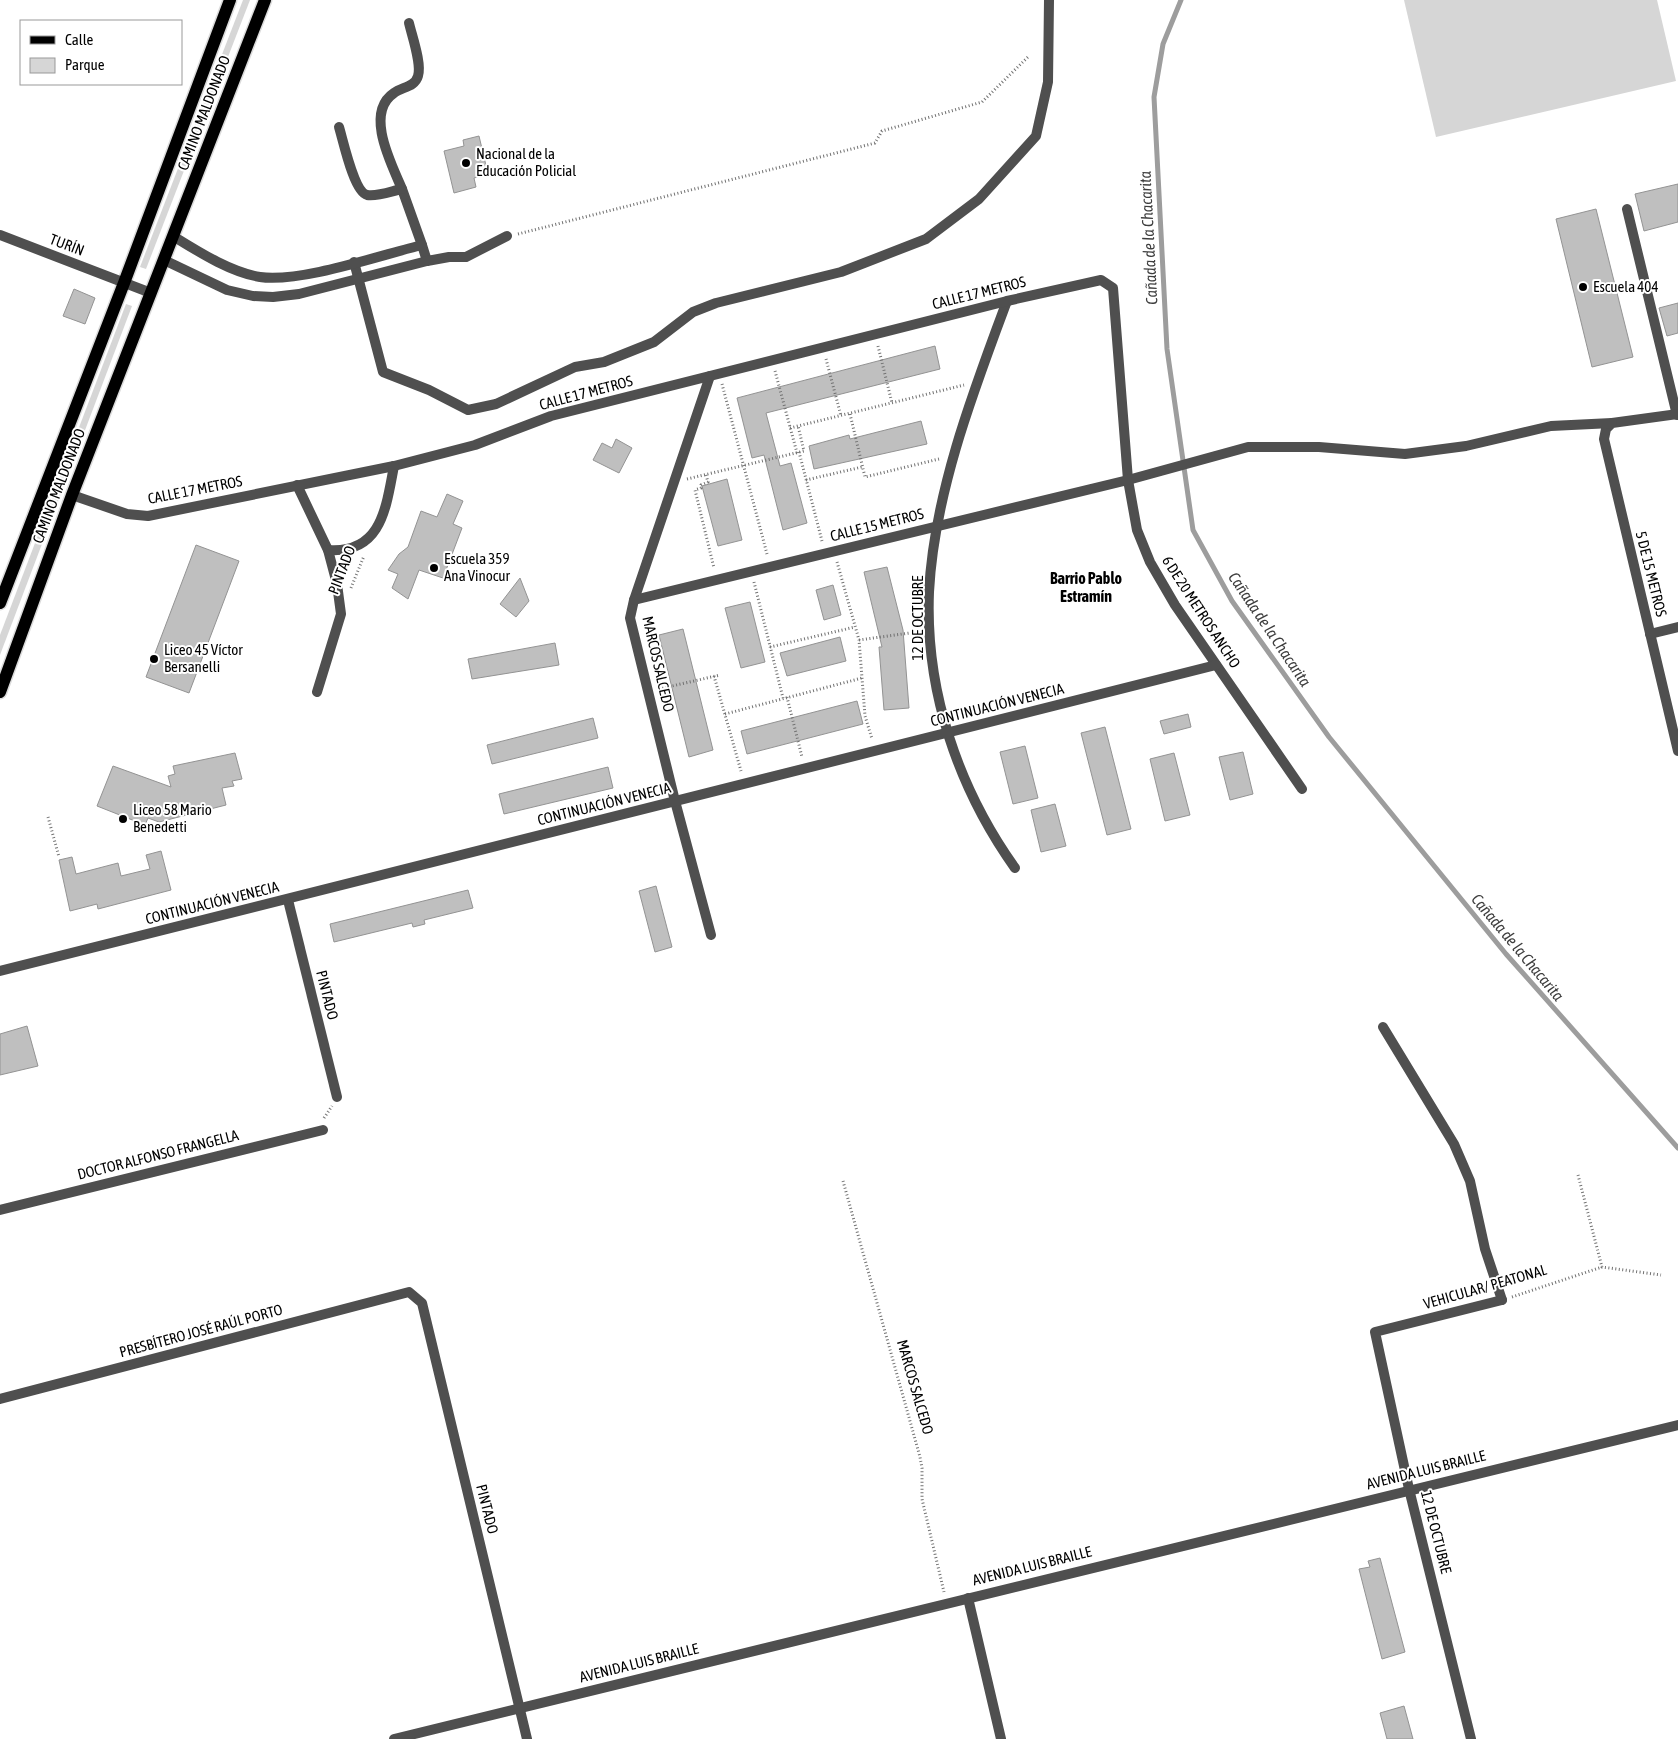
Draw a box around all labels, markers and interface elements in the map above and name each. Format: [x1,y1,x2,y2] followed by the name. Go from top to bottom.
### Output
[20,20,182,85] legend
[65,31,94,48] text: Calle
[174,53,233,173] street label: CAMINO MALDONADO
[65,56,105,73] text: Parque
[476,145,576,179] place label: Nacional de la Educación Policial
[460,157,472,169] marker: Nacional de la Educación Policial
[1135,170,1160,305] water label: Cañada de la Chacarita
[48,230,87,259] street label: TURÍN
[930,273,1027,312] street label: CALLE 17 METROS
[1593,278,1658,295] place label: Escuela 404
[1577,281,1589,293] marker: Escuela 404
[537,372,634,413] street label: CALLE 17 METROS
[29,426,88,546] street label: CAMINO MALDONADO
[146,472,244,507] street label: CALLE 17 METROS
[828,505,925,544] street label: CALLE 15 METROS
[1633,529,1670,618] street label: 5 DE 15 METROS
[325,543,359,596] street label: PINTADO
[444,550,511,584] place label: Escuela 359 Ana Vinocur
[1159,553,1244,671] street label: 6 DE 20 METROS ANCHO
[428,562,440,574] marker: Escuela 359 Ana Vinocur
[1050,569,1122,605] district label: Barrio Pablo Estramín
[1225,569,1315,690] water label: Cañada de la Chacarita
[909,575,926,660] street label: 12 DE OCTUBRE
[639,614,678,714] street label: MARCOS SALCEDO
[164,641,243,675] place label: Liceo 45 Víctor Bersanelli
[148,653,160,665] marker: Liceo 45 Víctor Bersanelli
[929,680,1066,729] street label: CONTINUACIÓN VENECIA
[536,779,673,828] street label: CONTINUACIÓN VENECIA
[133,801,212,835] place label: Liceo 58 Mario Benedetti
[117,813,129,825] marker: Liceo 58 Mario Benedetti
[144,878,281,927] street label: CONTINUACIÓN VENECIA
[1468,890,1568,1004] water label: Cañada de la Chacarita
[313,968,342,1022] street label: PINTADO
[76,1126,241,1183] street label: DOCTOR ALFONSO FRANGELLA
[1421,1261,1549,1312] street label: VEHICULAR/ PEATONAL
[117,1300,285,1360] street label: PRESBÍTERO JOSÉ RAÚL PORTO
[894,1338,937,1436] street label: MARCOS SALCEDO
[1365,1446,1488,1493] street label: AVENIDA LUIS BRAILLE
[473,1482,502,1536] street label: PINTADO
[1418,1489,1455,1576] street label: 12 DE OCTUBRE
[971,1542,1094,1589] street label: AVENIDA LUIS BRAILLE
[578,1639,701,1686] street label: AVENIDA LUIS BRAILLE

